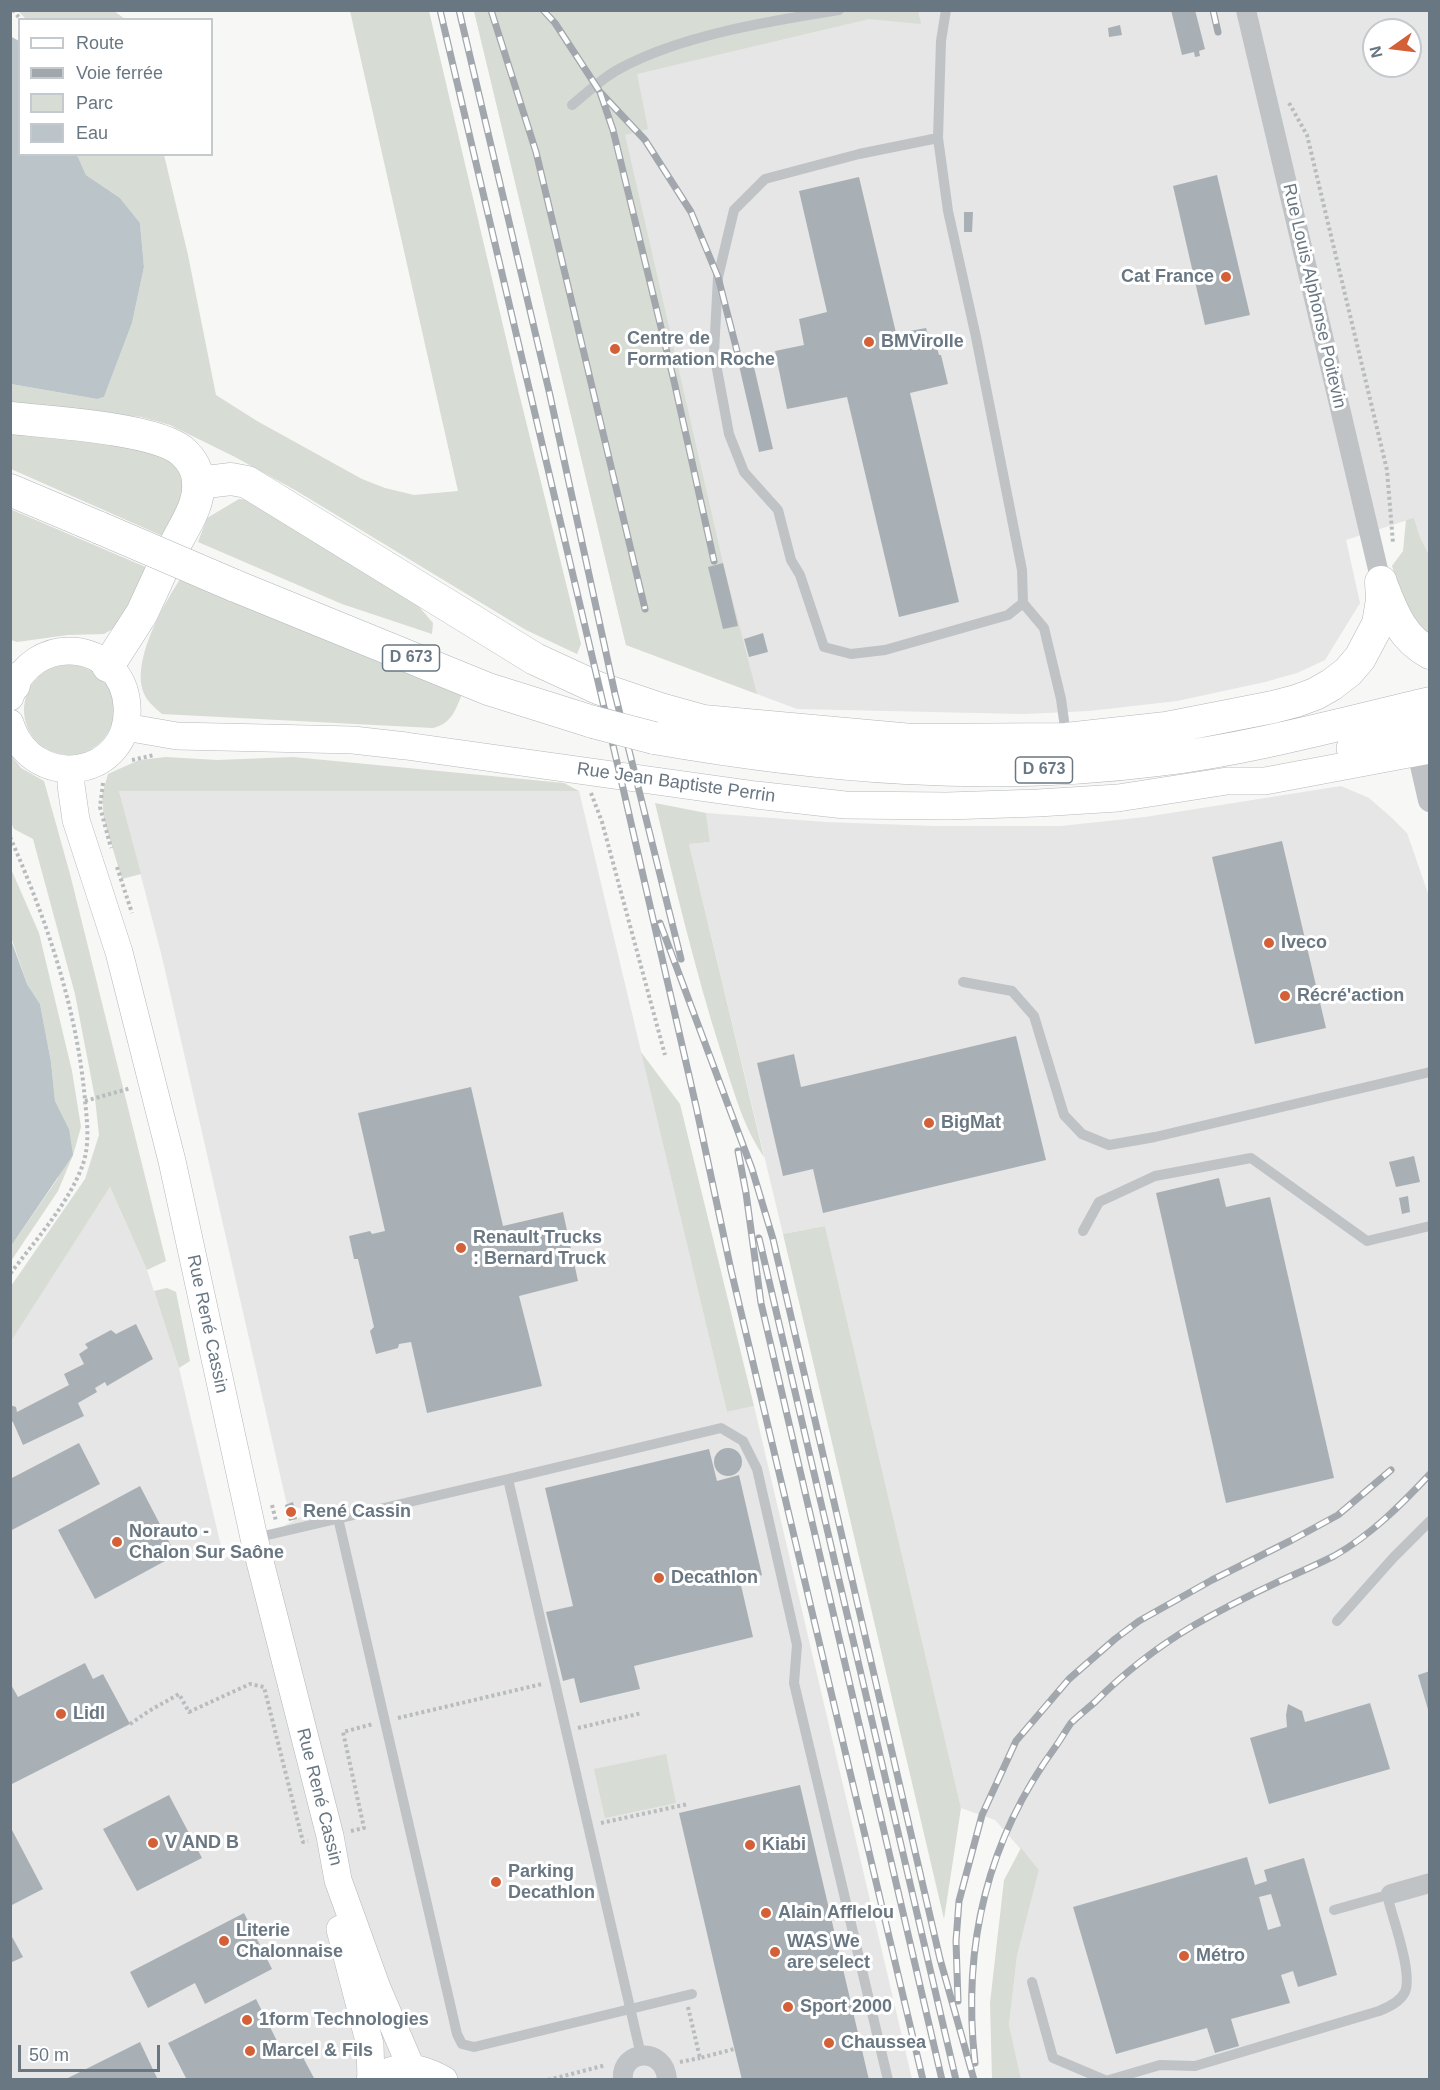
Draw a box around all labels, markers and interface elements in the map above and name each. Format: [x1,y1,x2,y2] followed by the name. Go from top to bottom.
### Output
[18,18,213,156] legend
[1362,18,1422,78] north arrow
[76,33,124,53] text: Route
[1366,44,1386,60] text: N
[76,63,163,83] text: Voie ferrée
[76,93,113,113] text: Parc
[76,123,108,143] text: Eau
[1278,181,1350,411] street label: Rue Louis Alphonse Poitevin
[1121,266,1214,288] place label: Cat France
[1219,270,1233,284] marker: Cat France
[627,328,775,370] place label: Centre de Formation Roche
[881,331,964,353] place label: BMVirolle
[862,335,876,349] marker: BMVirolle
[608,342,622,356] marker: Centre de Formation Roche
[382,645,440,671] road number: D 673
[1016,757,1072,783] road number: D 673
[575,758,777,808] street label: Rue Jean Baptiste Perrin
[1281,932,1327,954] place label: Iveco
[1262,936,1276,950] marker: Iveco
[1297,985,1404,1007] place label: Récré'action
[1278,989,1292,1003] marker: Récré'action
[941,1112,1001,1134] place label: BigMat
[922,1116,936,1130] marker: BigMat
[473,1227,606,1270] place label: Renault Trucks : Bernard Truck
[454,1241,468,1255] marker: Renault Trucks : Bernard Truck
[182,1253,232,1395] street label: Rue René Cassin
[303,1501,411,1523] place label: René Cassin
[284,1505,298,1519] marker: René Cassin
[129,1521,284,1564] place label: Norauto - Chalon Sur Saône
[110,1535,124,1549] marker: Norauto - Chalon Sur Saône
[671,1567,758,1589] place label: Decathlon
[652,1571,666,1585] marker: Decathlon
[73,1703,105,1725] place label: Lidl
[54,1707,68,1721] marker: Lidl
[291,1726,347,1868] street label: Rue René Cassin
[165,1832,239,1854] place label: V AND B
[762,1834,806,1856] place label: Kiabi
[146,1836,160,1850] marker: V AND B
[743,1838,757,1852] marker: Kiabi
[508,1861,595,1904] place label: Parking Decathlon
[489,1875,503,1889] marker: Parking Decathlon
[778,1902,894,1924] place label: Alain Afflelou
[759,1906,773,1920] marker: Alain Afflelou
[236,1920,343,1962] place label: Literie Chalonnaise
[787,1931,870,1974] place label: WAS We are select
[217,1934,231,1948] marker: Literie Chalonnaise
[768,1945,782,1959] marker: WAS We are select
[1196,1945,1245,1967] place label: Métro
[1177,1949,1191,1963] marker: Métro
[800,1996,892,2018] place label: Sport 2000
[781,2000,795,2014] marker: Sport 2000
[259,2009,429,2031] place label: 1form Technologies
[240,2013,254,2027] marker: 1form Technologies
[841,2032,926,2054] place label: Chaussea
[21,2033,164,2071] scale bar
[822,2036,836,2050] marker: Chaussea
[262,2040,373,2062] place label: Marcel & Fils
[243,2044,257,2058] marker: Marcel & Fils
[29,2045,69,2065] text: 50 m

